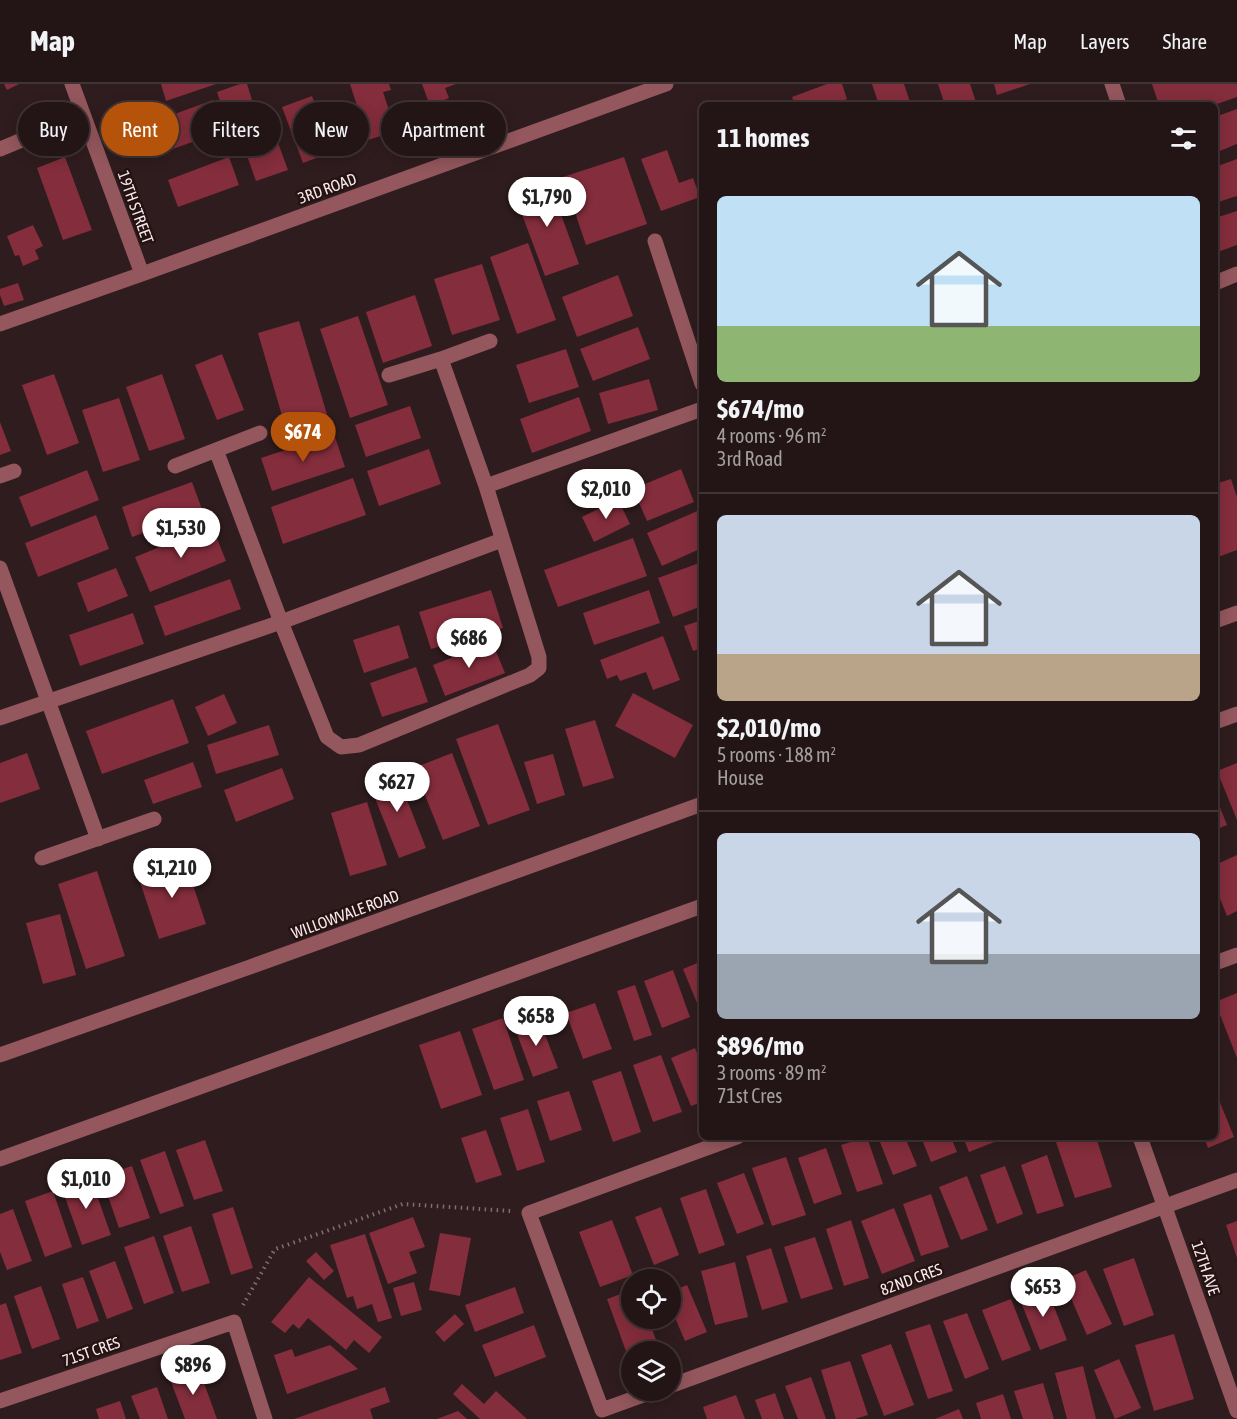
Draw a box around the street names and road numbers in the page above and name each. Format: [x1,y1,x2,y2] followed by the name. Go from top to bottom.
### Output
[115,168,157,246] street label: 19TH STREET
[295,169,359,207] street label: 3RD ROAD
[289,886,401,942] street label: WILLOWVALE ROAD
[1188,1239,1224,1297] street label: 12TH AVE
[878,1259,945,1298] street label: 82ND CRES
[60,1333,122,1369] street label: 71ST CRES

